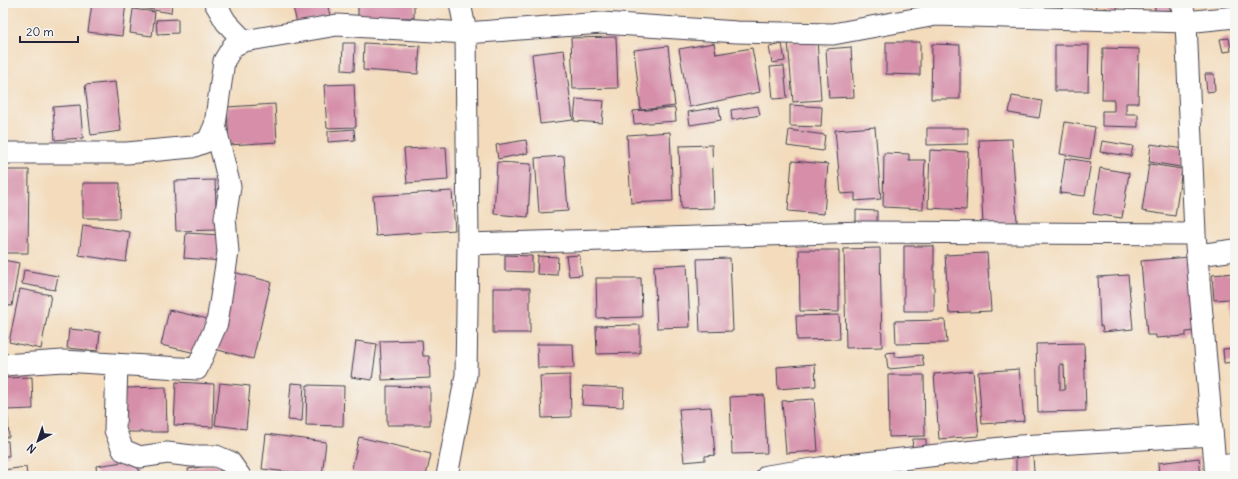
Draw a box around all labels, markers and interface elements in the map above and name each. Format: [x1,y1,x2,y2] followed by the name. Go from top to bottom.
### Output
[20,18,78,44] scale bar
[26,24,54,39] text: 20 m
[18,421,58,461] north arrow
[24,441,39,456] text: N

